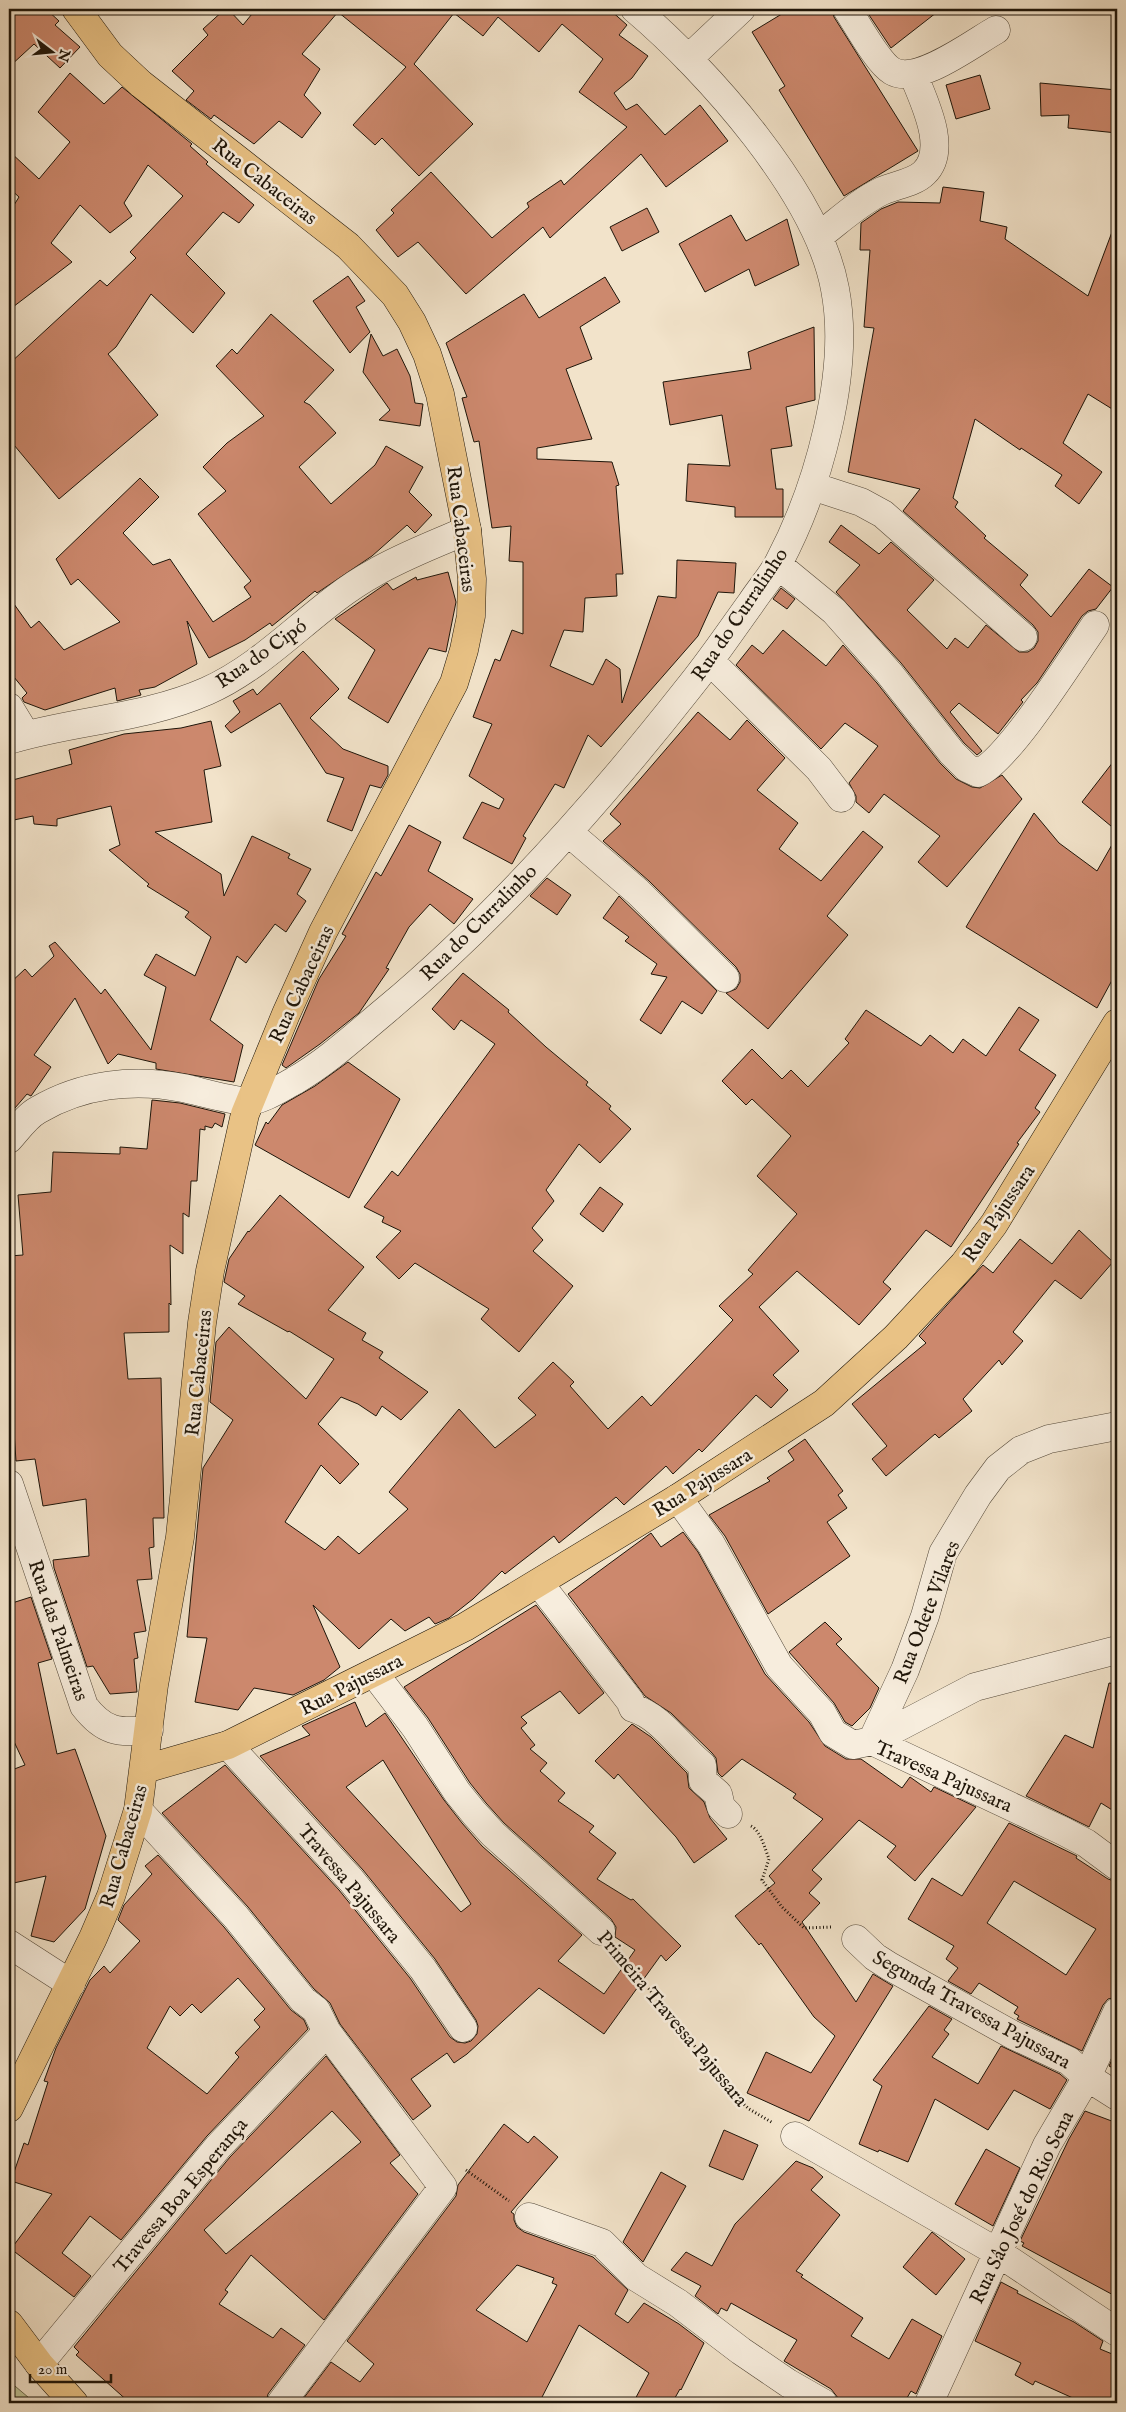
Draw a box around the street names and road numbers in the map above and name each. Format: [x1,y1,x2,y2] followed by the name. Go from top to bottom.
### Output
[206,133,322,231] street label: Rua Cabaceiras
[440,465,481,594] street label: Rua Cabaceiras
[687,543,794,686] street label: Rua do Curralinho
[211,614,312,695] street label: Rua do Cipó
[415,859,543,987] street label: Rua do Curralinho
[264,922,341,1047] street label: Rua Cabaceiras
[957,1160,1041,1267] street label: Rua Pajussara
[180,1309,219,1438] street label: Rua Cabaceiras
[649,1443,757,1524] street label: Rua Pajussara
[889,1537,966,1688] street label: Rua Odete Vilares
[22,1557,93,1704] street label: Rua das Palmeiras
[296,1649,408,1722] street label: Rua Pajussara
[871,1736,1016,1819] street label: Travessa Pajussara
[95,1782,154,1911] street label: Rua Cabaceiras
[292,1819,406,1949] street label: Travessa Pajussara
[591,1926,753,2112] street label: Primeira Travessa Pajussara
[868,1945,1075,2075] street label: Segunda Travessa Pajussara
[965,2107,1080,2308] street label: Rua Sâo José do Rio Sena
[109,2113,254,2279] street label: Travessa Boa Esperança

